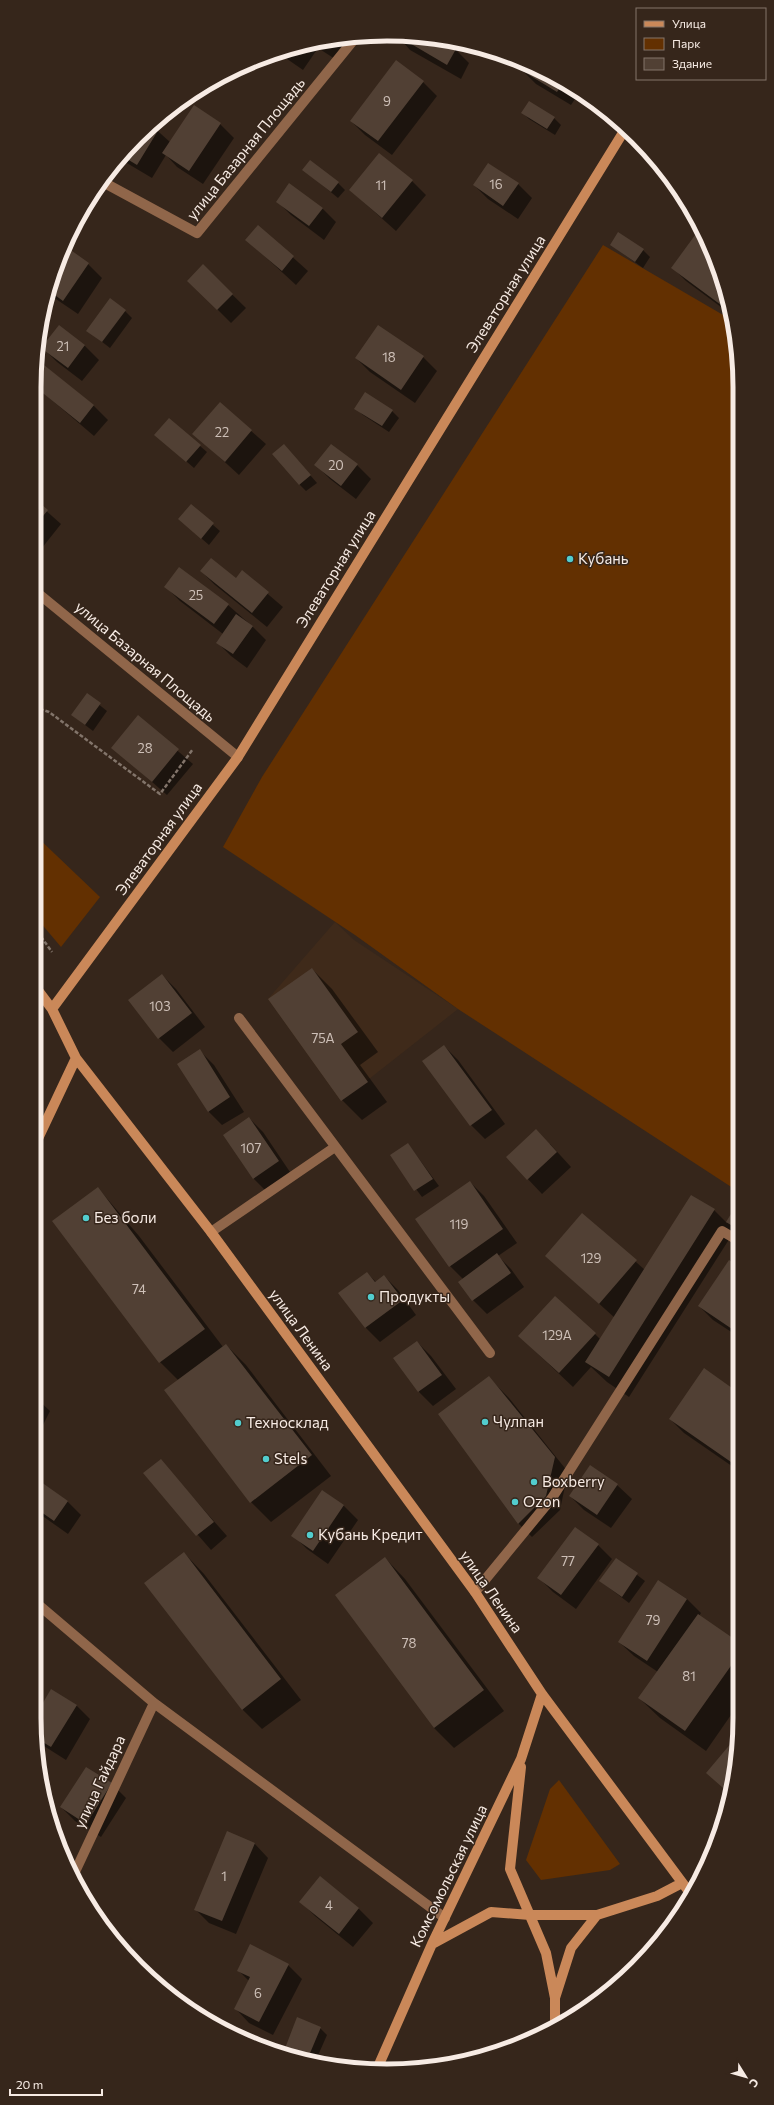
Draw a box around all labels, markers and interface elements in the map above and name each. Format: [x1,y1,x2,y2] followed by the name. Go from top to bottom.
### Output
[636,8,766,80] legend
[672,16,706,30] text: Улица
[672,36,701,50] text: Парк
[672,56,712,70] text: Здание
[182,73,308,223] street label: улица Базарная Площадь
[383,93,391,109] house number: 9
[489,176,503,192] house number: 16
[375,177,387,193] house number: 11
[462,231,549,356] street label: Элеваторная улица
[57,338,69,354] house number: 21
[382,349,396,365] house number: 18
[215,424,229,440] house number: 22
[328,457,344,473] house number: 20
[292,506,379,631] street label: Элеваторная улица
[578,549,629,567] place label: Кубань
[565,554,575,564] marker: Кубань
[189,587,203,603] house number: 25
[72,597,220,725] street label: улица Базарная Площадь
[137,740,153,756] house number: 28
[111,778,205,898] street label: Элеваторная улица
[149,998,171,1014] house number: 103
[312,1030,335,1046] house number: 75А
[241,1140,262,1156] house number: 107
[94,1208,157,1226] place label: Без боли
[81,1213,91,1223] marker: Без боли
[449,1216,469,1232] house number: 119
[581,1250,601,1266] house number: 129
[132,1281,146,1297] house number: 74
[266,1285,337,1374] street label: улица Ленина
[379,1287,450,1305] place label: Продукты
[366,1292,376,1302] marker: Продукты
[542,1327,572,1343] house number: 129А
[493,1412,544,1430] place label: Чулпан
[246,1413,329,1431] place label: Техносклад
[480,1417,490,1427] marker: Чулпан
[233,1418,243,1428] marker: Техносклад
[274,1449,307,1467] place label: Stels
[261,1454,271,1464] marker: Stels
[542,1472,605,1490] place label: Boxberry
[529,1477,539,1487] marker: Boxberry
[523,1492,560,1510] place label: Ozon
[510,1497,520,1507] marker: Ozon
[318,1525,423,1543] place label: Кубань Кредит
[305,1530,315,1540] marker: Кубань Кредит
[457,1547,527,1636] street label: улица Ленина
[561,1553,575,1569] house number: 77
[646,1612,660,1628] house number: 79
[402,1635,416,1651] house number: 78
[682,1668,696,1684] house number: 81
[70,1732,129,1831] street label: улица Гайдара
[406,1801,490,1950] street label: Комсомольская улица
[221,1868,227,1884] house number: 1
[325,1897,333,1913] house number: 4
[254,1985,262,2001] house number: 6
[726,2057,766,2097] north arrow
[10,2071,102,2097] scale bar
[747,2076,762,2091] text: С
[16,2077,43,2091] text: 20 m

